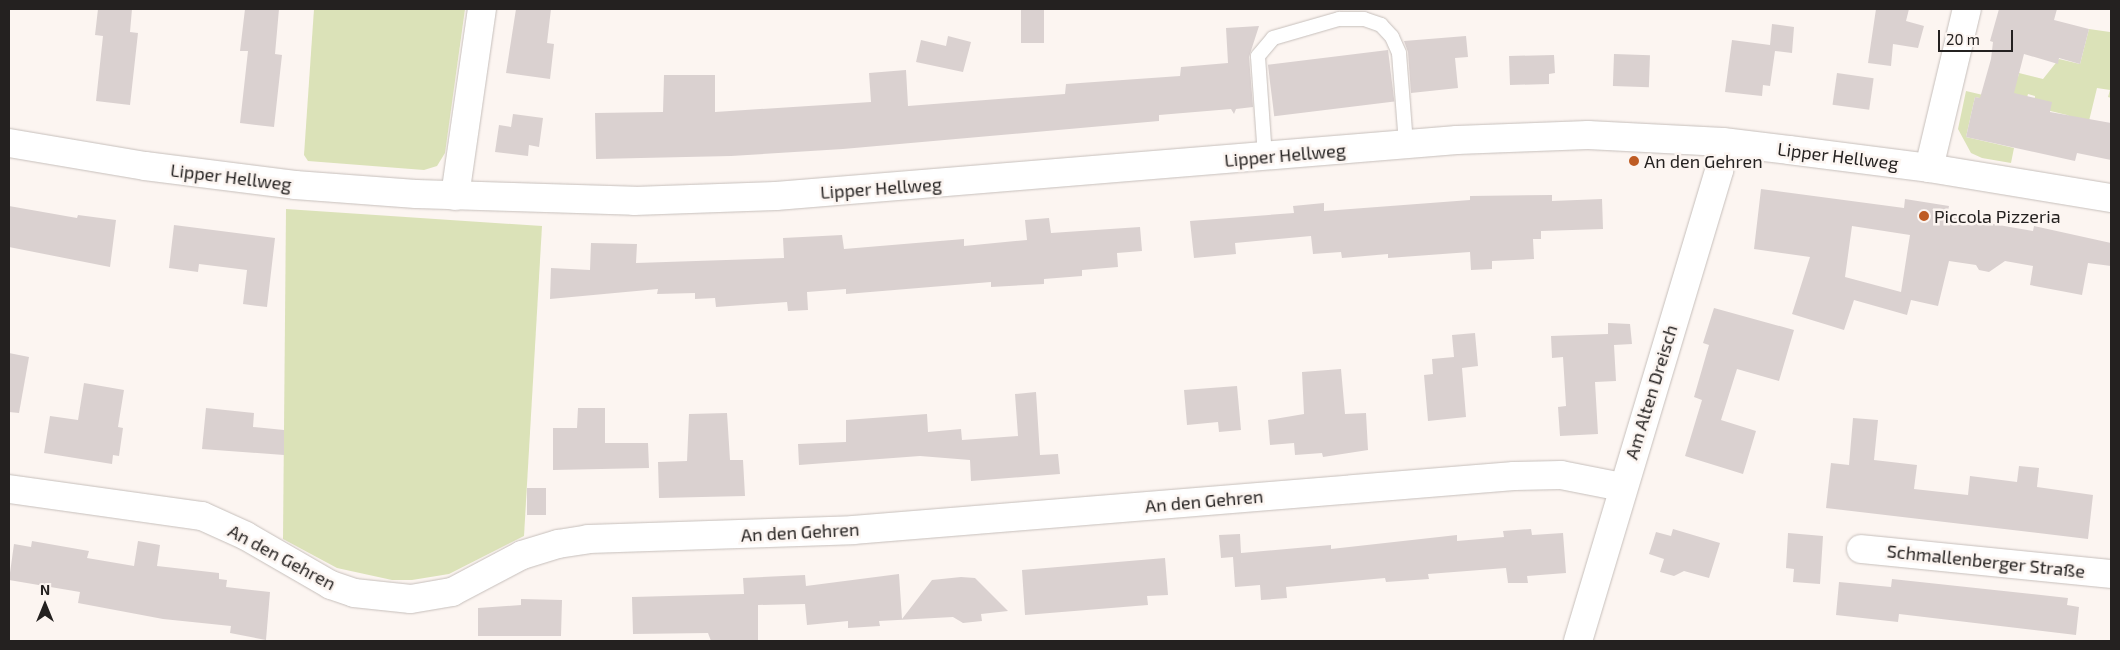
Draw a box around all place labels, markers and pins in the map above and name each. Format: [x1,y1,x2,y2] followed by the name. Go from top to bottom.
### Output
[1644,150,1763,172] place label: An den Gehren
[1628,155,1640,167] marker: An den Gehren
[1934,205,2061,227] place label: Piccola Pizzeria
[1918,210,1930,222] marker: Piccola Pizzeria

